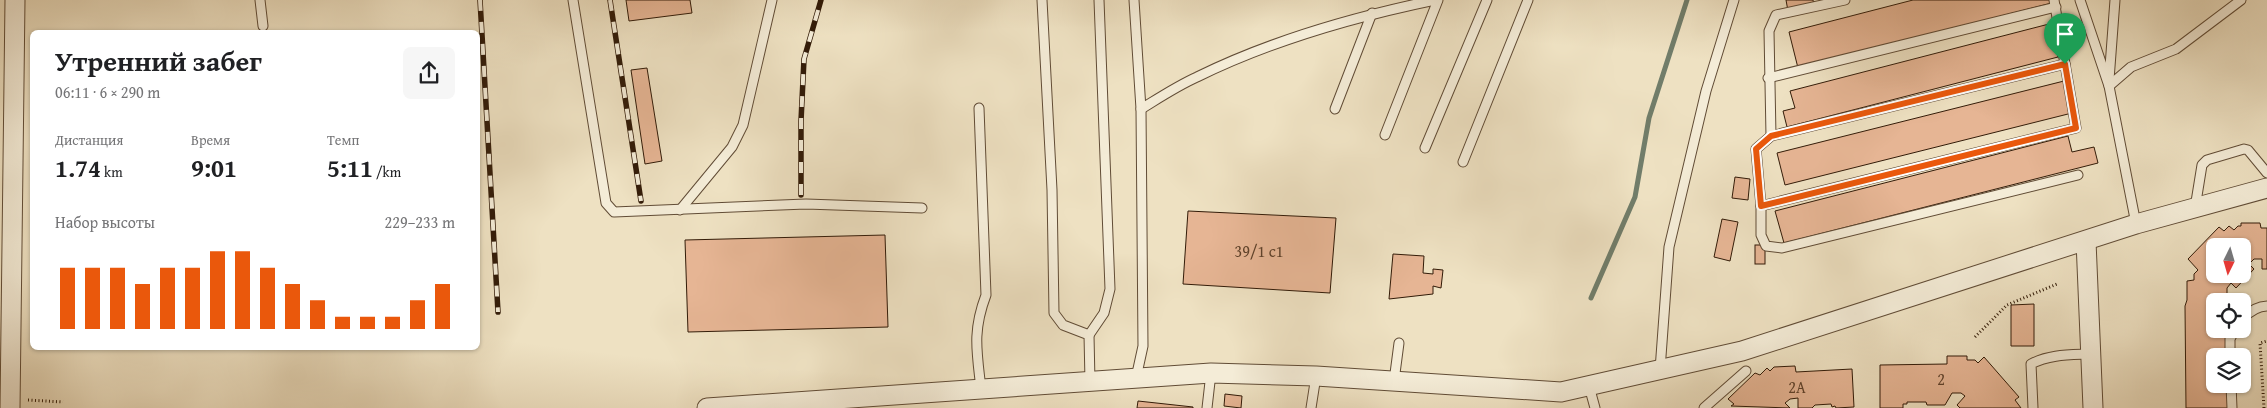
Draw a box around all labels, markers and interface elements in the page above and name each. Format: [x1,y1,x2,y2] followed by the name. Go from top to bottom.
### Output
[2044,13,2086,64] pin
[2051,20,2079,48] icon: arrive
[55,40,262,81] text: Утренний забег
[403,47,455,99] button: share
[55,80,160,104] text: 06:11 · 6 × 290 m
[55,130,123,150] text: Дистанция
[191,130,230,150] text: Время
[327,130,359,150] text: Темп
[55,150,101,186] text: 1.74
[191,150,237,186] text: 9:01
[327,150,373,186] text: 5:11
[101,162,123,182] text: km
[373,162,401,182] text: /km
[55,210,155,234] text: Набор высоты
[385,210,455,234] text: 229–233 m
[2206,238,2251,282] north arrow
[2206,238,2251,393] map controls
[1235,239,1283,263] house number: 39/1 с1
[2206,293,2251,338] button: locate
[2206,348,2251,393] button: layers
[1937,367,1945,391] house number: 2
[1788,375,1806,399] house number: 2А

